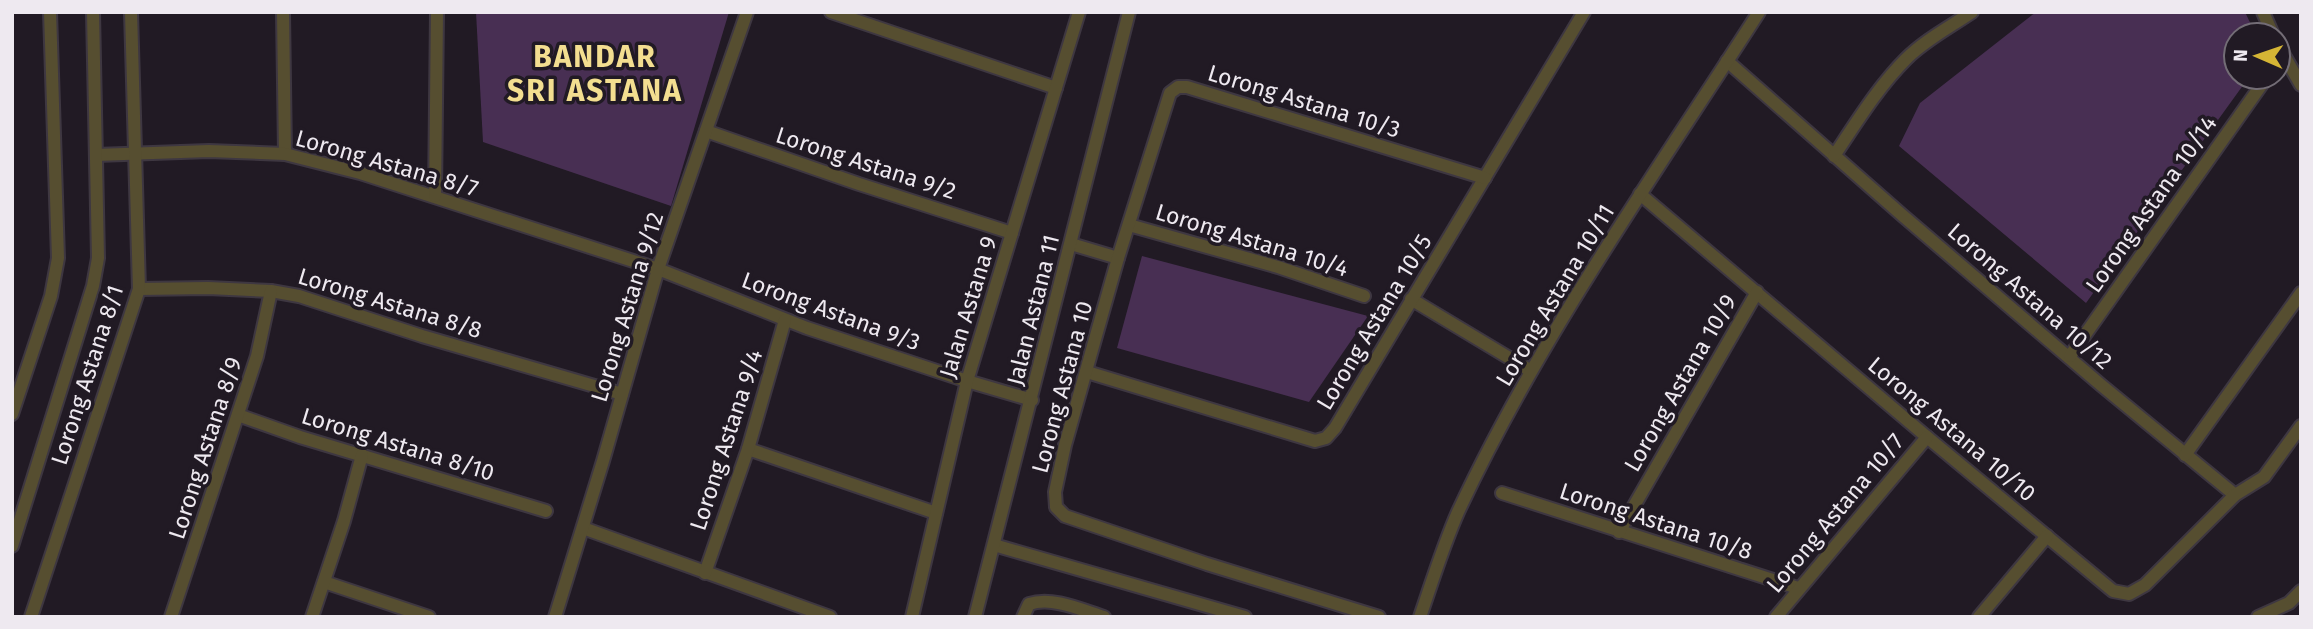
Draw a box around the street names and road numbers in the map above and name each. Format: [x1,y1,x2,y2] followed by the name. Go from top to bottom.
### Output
[1204,58,1404,144] street label: Lorong Astana 10/3
[2079,110,2223,298] street label: Lorong Astana 10/14
[772,121,960,205] street label: Lorong Astana 9/2
[292,123,482,203] street label: Lorong Astana 8/7
[1152,197,1352,283] street label: Lorong Astana 10/4
[1490,199,1620,391] street label: Lorong Astana 10/11
[585,209,669,405] street label: Lorong Astana 9/12
[1942,217,2118,375] street label: Lorong Astana 10/12
[1311,229,1437,415] street label: Lorong Astana 10/5
[1001,232,1065,388] street label: Jalan Astana 11
[933,233,1003,381] street label: Jalan Astana 9
[295,262,485,344] street label: Lorong Astana 8/8
[738,266,924,356] street label: Lorong Astana 9/3
[45,282,129,468] street label: Lorong Astana 8/1
[1618,289,1742,477] street label: Lorong Astana 10/9
[1026,298,1098,476] street label: Lorong Astana 10
[684,346,768,534] street label: Lorong Astana 9/4
[1862,351,2042,507] street label: Lorong Astana 10/10
[162,353,248,543] street label: Lorong Astana 8/9
[298,401,498,487] street label: Lorong Astana 8/10
[1760,428,1910,598] street label: Lorong Astana 10/7
[1556,477,1756,565] street label: Lorong Astana 10/8

